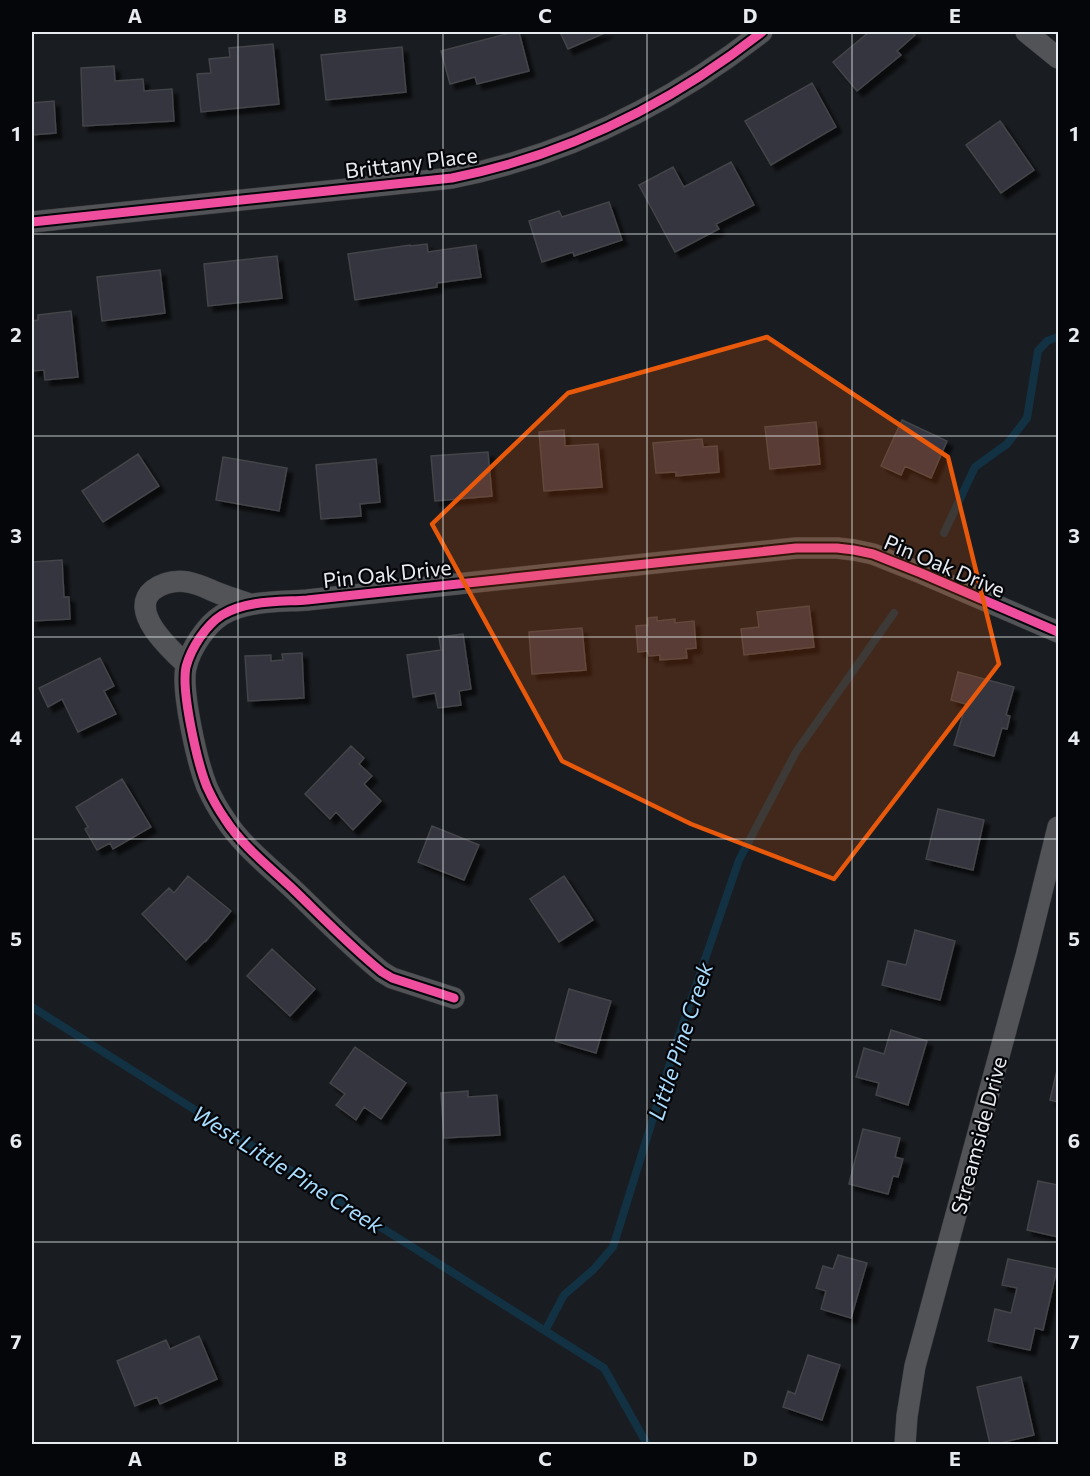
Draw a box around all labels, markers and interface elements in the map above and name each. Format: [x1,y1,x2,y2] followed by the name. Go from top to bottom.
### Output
[128,3,142,27] text: A
[333,3,347,27] text: B
[538,3,552,27] text: C
[743,3,757,27] text: D
[949,3,961,27] text: E
[11,121,21,145] text: 1
[1069,121,1079,145] text: 1
[343,141,479,183] street label: Brittany Place
[10,322,22,346] text: 2
[1068,322,1080,346] text: 2
[10,523,22,547] text: 3
[1068,523,1080,547] text: 3
[881,528,1009,602] street label: Pin Oak Drive
[322,554,452,592] street label: Pin Oak Drive
[10,725,22,749] text: 4
[1068,725,1080,749] text: 4
[10,926,22,950] text: 5
[1068,926,1080,950] text: 5
[642,958,719,1123] water label: Little Pine Creek
[945,1054,1011,1216] street label: Streamside Drive
[188,1099,389,1239] water label: West Little Pine Creek
[10,1128,22,1152] text: 6
[1068,1128,1080,1152] text: 6
[11,1329,22,1353] text: 7
[1069,1329,1080,1353] text: 7
[128,1446,142,1470] text: A
[333,1446,347,1470] text: B
[538,1446,552,1470] text: C
[743,1446,757,1470] text: D
[949,1446,961,1470] text: E

